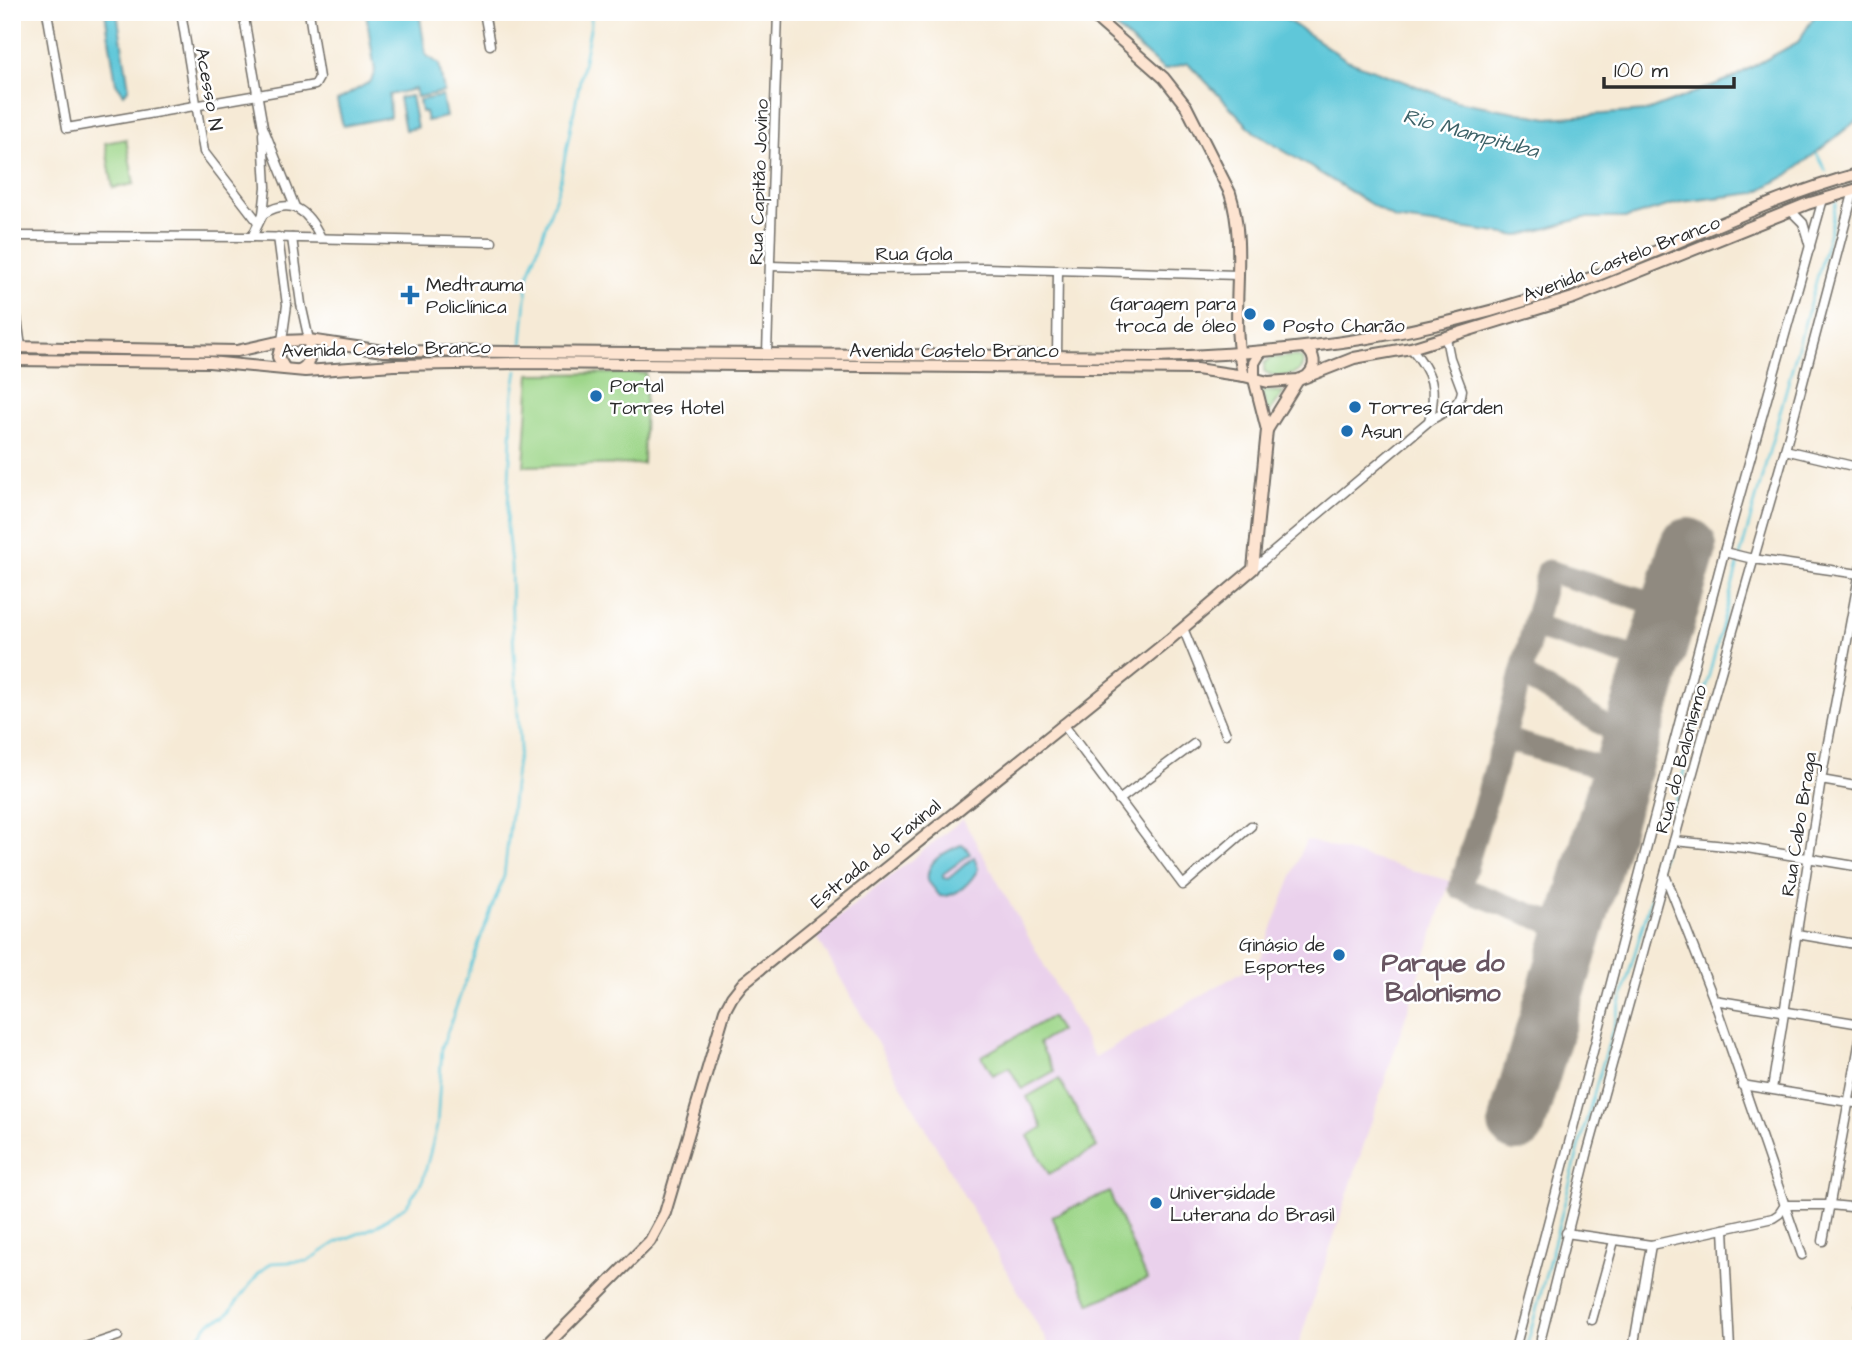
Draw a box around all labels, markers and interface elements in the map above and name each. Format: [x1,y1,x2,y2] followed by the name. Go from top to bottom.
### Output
[188,46,229,133] street label: Acesso N
[1604,46,1733,90] scale bar
[1614,56,1669,85] text: 100 m
[743,98,776,266] street label: Rua Capitão Jovino
[1400,101,1543,166] water label: Rio Mampituba
[1519,209,1724,310] street label: Avenida Castelo Branco
[876,241,953,268] street label: Rua Gola
[426,272,524,321] place label: Medtrauma Policlínica
[400,285,420,305] marker: Medtrauma Policlínica
[1110,291,1236,340] place label: Garagem para troca de óleo
[1242,306,1258,322] marker: Garagem para troca de óleo
[1283,313,1405,340] place label: Posto Charão
[1261,317,1277,333] marker: Posto Charão
[281,334,491,365] street label: Avenida Castelo Branco
[849,338,1059,365] street label: Avenida Castelo Branco
[610,373,724,422] place label: Portal Torres Hotel
[588,388,604,404] marker: Portal Torres Hotel
[1369,395,1503,422] place label: Torres Garden
[1347,399,1363,415] marker: Torres Garden
[1361,419,1402,446] place label: Asun
[1339,423,1355,439] marker: Asun
[1649,682,1714,837] street label: Rua do Balonismo
[1775,750,1825,898] street label: Rua Cabo Braga
[805,793,947,915] street label: Estrada do Faxinal
[1239,932,1325,981] place label: Ginásio de Esportes
[1381,945,1505,1011] district label: Parque do Balonismo
[1331,947,1347,963] marker: Ginásio de Esportes
[1170,1180,1335,1229] place label: Universidade Luterana do Brasil
[1148,1195,1164,1211] marker: Universidade Luterana do Brasil

